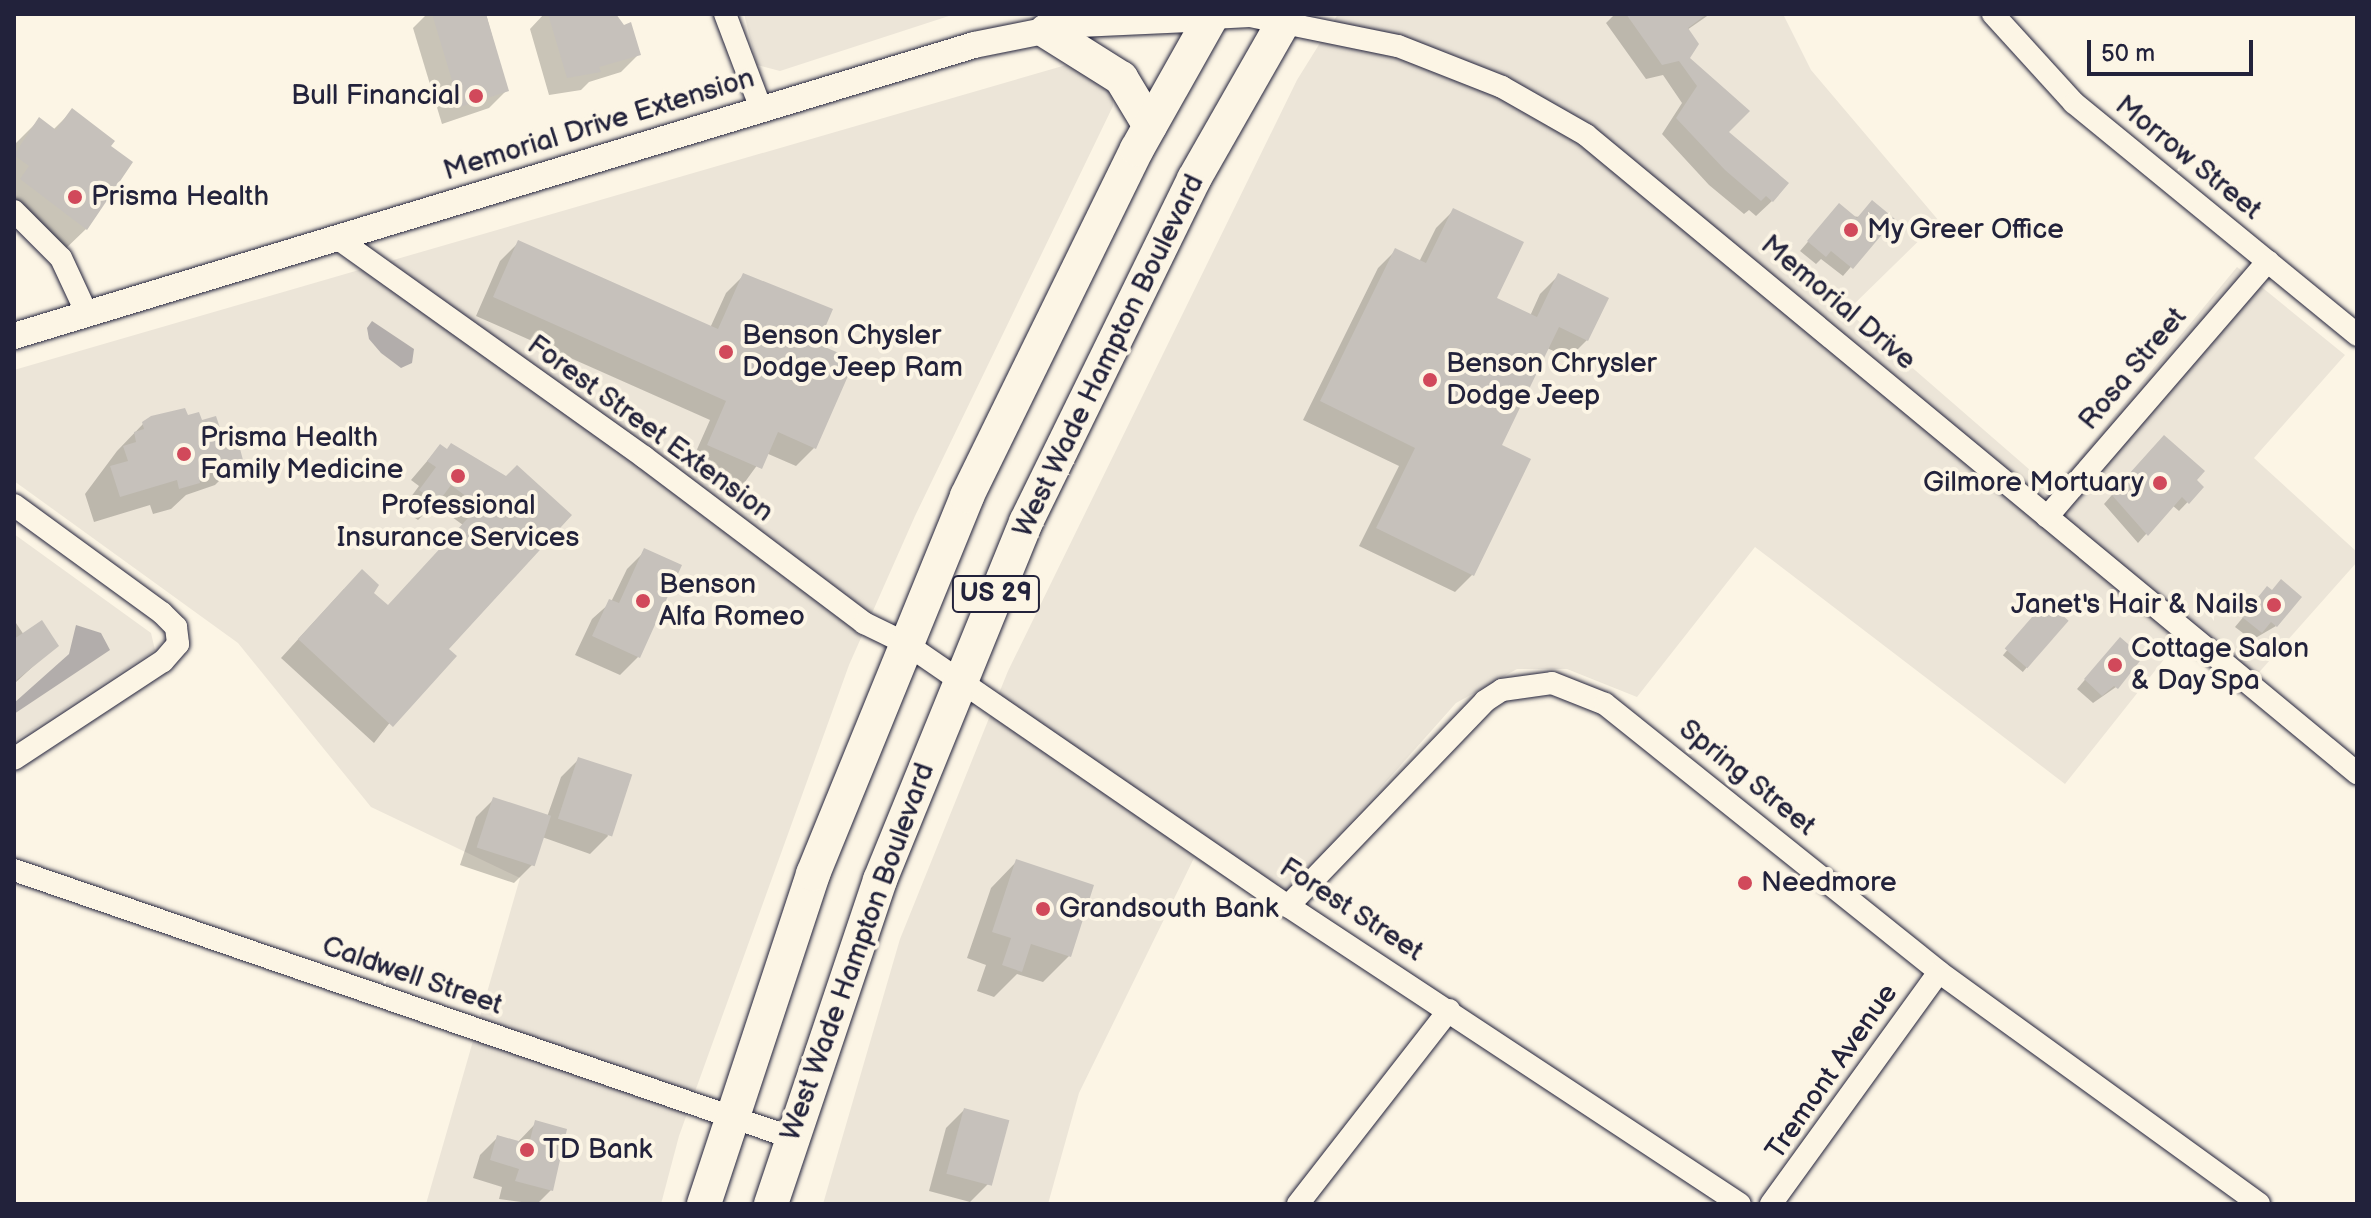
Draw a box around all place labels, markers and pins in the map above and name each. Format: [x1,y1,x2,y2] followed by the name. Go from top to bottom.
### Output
[291,79,460,113] place label: Bull Financial
[467,87,485,105] marker: Bull Financial
[91,180,269,214] place label: Prisma Health
[66,188,84,206] marker: Prisma Health
[1867,213,2066,247] place label: My Greer Office
[1842,221,1860,239] marker: My Greer Office
[742,319,964,385] place label: Benson Chysler Dodge Jeep Ram
[717,343,735,361] marker: Benson Chysler Dodge Jeep Ram
[1446,347,1657,413] place label: Benson Chrysler Dodge Jeep
[1421,371,1439,389] marker: Benson Chrysler Dodge Jeep
[200,421,405,487] place label: Prisma Health Family Medicine
[175,445,193,463] marker: Prisma Health Family Medicine
[1923,466,2144,500] place label: Gilmore Mortuary
[449,467,467,485] marker: Professional Insurance Services
[2151,474,2169,492] marker: Gilmore Mortuary
[336,489,580,555] place label: Professional Insurance Services
[659,568,805,634] place label: Benson Alfa Romeo
[2011,588,2258,622] place label: Janet's Hair & Nails
[634,592,652,610] marker: Benson Alfa Romeo
[2265,596,2283,614] marker: Janet's Hair & Nails
[2131,632,2310,698] place label: Cottage Salon & Day Spa
[2106,656,2124,674] marker: Cottage Salon & Day Spa
[1761,866,1897,900] place label: Needmore
[1736,874,1754,892] marker: Needmore
[1059,892,1278,926] place label: Grandsouth Bank
[1034,900,1052,918] marker: Grandsouth Bank
[543,1133,652,1167] place label: TD Bank
[518,1141,536,1159] marker: TD Bank

